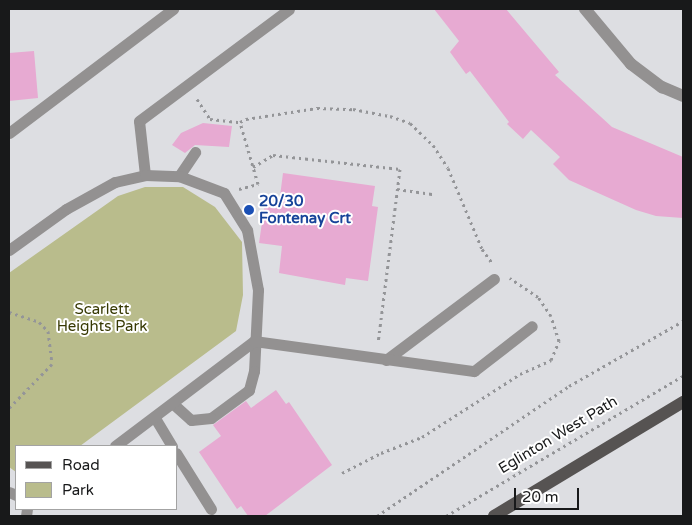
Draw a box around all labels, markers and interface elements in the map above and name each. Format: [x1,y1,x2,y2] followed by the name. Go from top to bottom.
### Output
[259,192,351,227] place label: 20/30 Fontenay Crt
[243,204,255,216] marker: 20/30 Fontenay Crt
[57,300,147,335] park label: Scarlett Heights Park
[495,392,621,478] street label: Eglinton West Path
[15,445,178,510] legend
[62,456,100,474] text: Road
[517,478,582,510] scale bar
[62,481,94,499] text: Park
[522,488,559,506] text: 20 m

